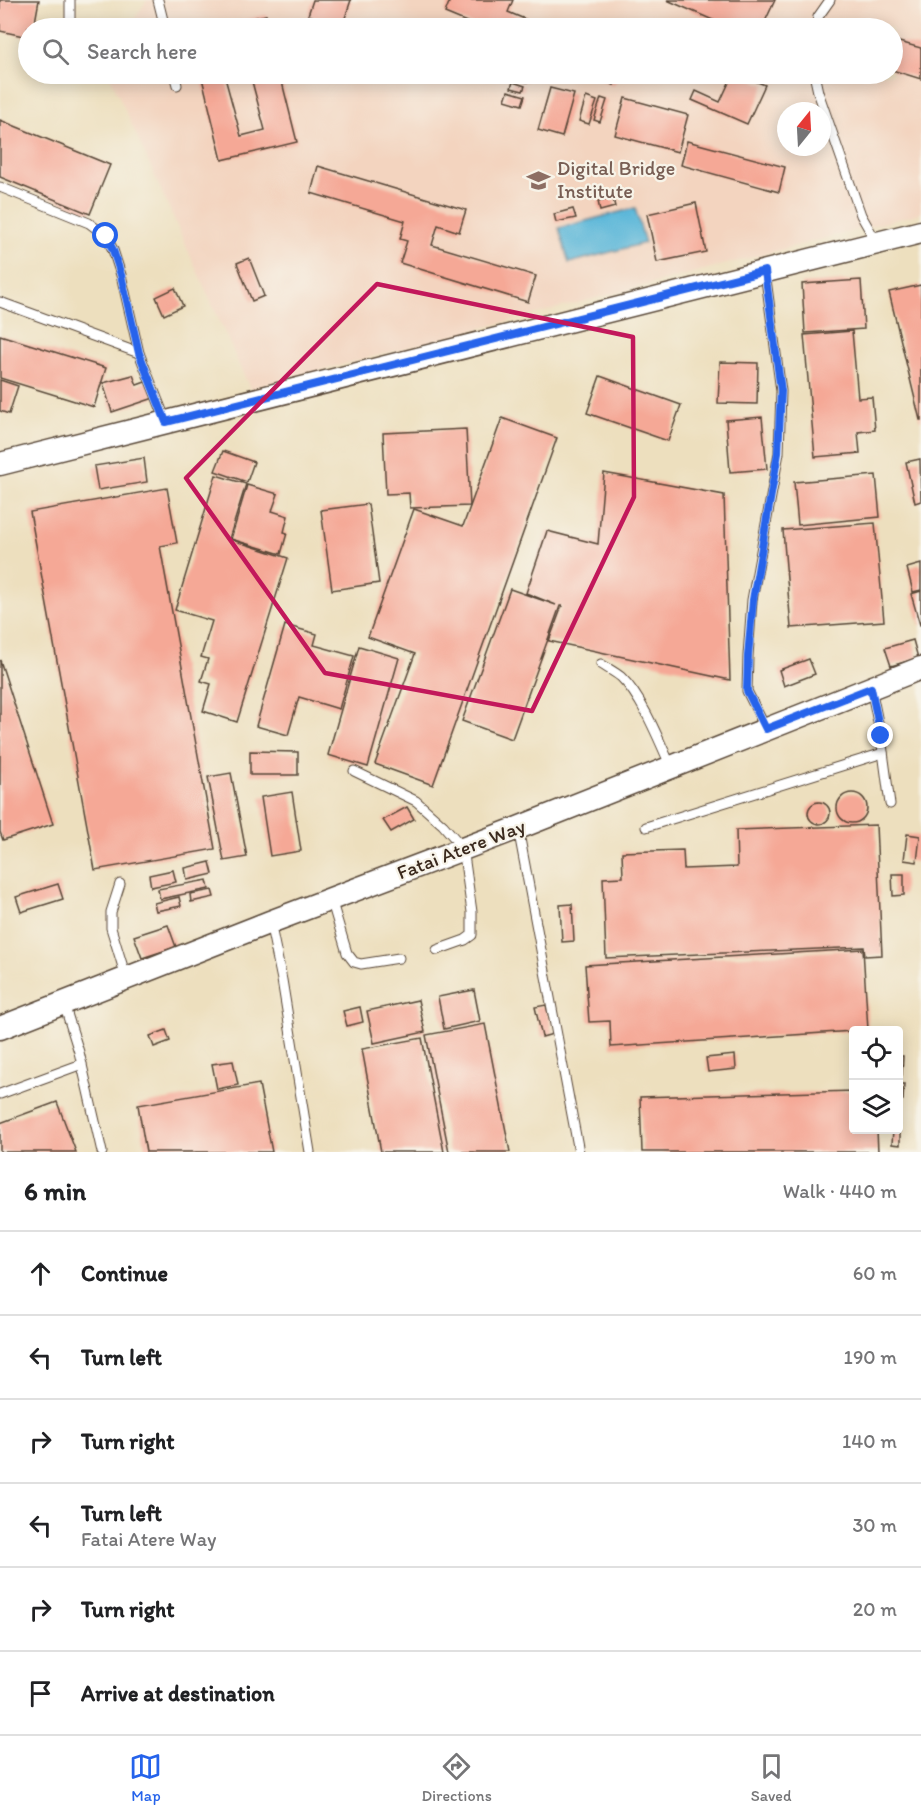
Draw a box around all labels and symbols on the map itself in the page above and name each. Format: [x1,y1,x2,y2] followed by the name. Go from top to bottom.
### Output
[777,102,831,156] north arrow
[557,156,675,203] place label: Digital Bridge Institute
[526,167,552,193] school or university icon: Digital Bridge Institute
[92,222,118,248] route start
[867,722,893,748] route end
[393,813,529,884] street label: Fatai Atere Way

